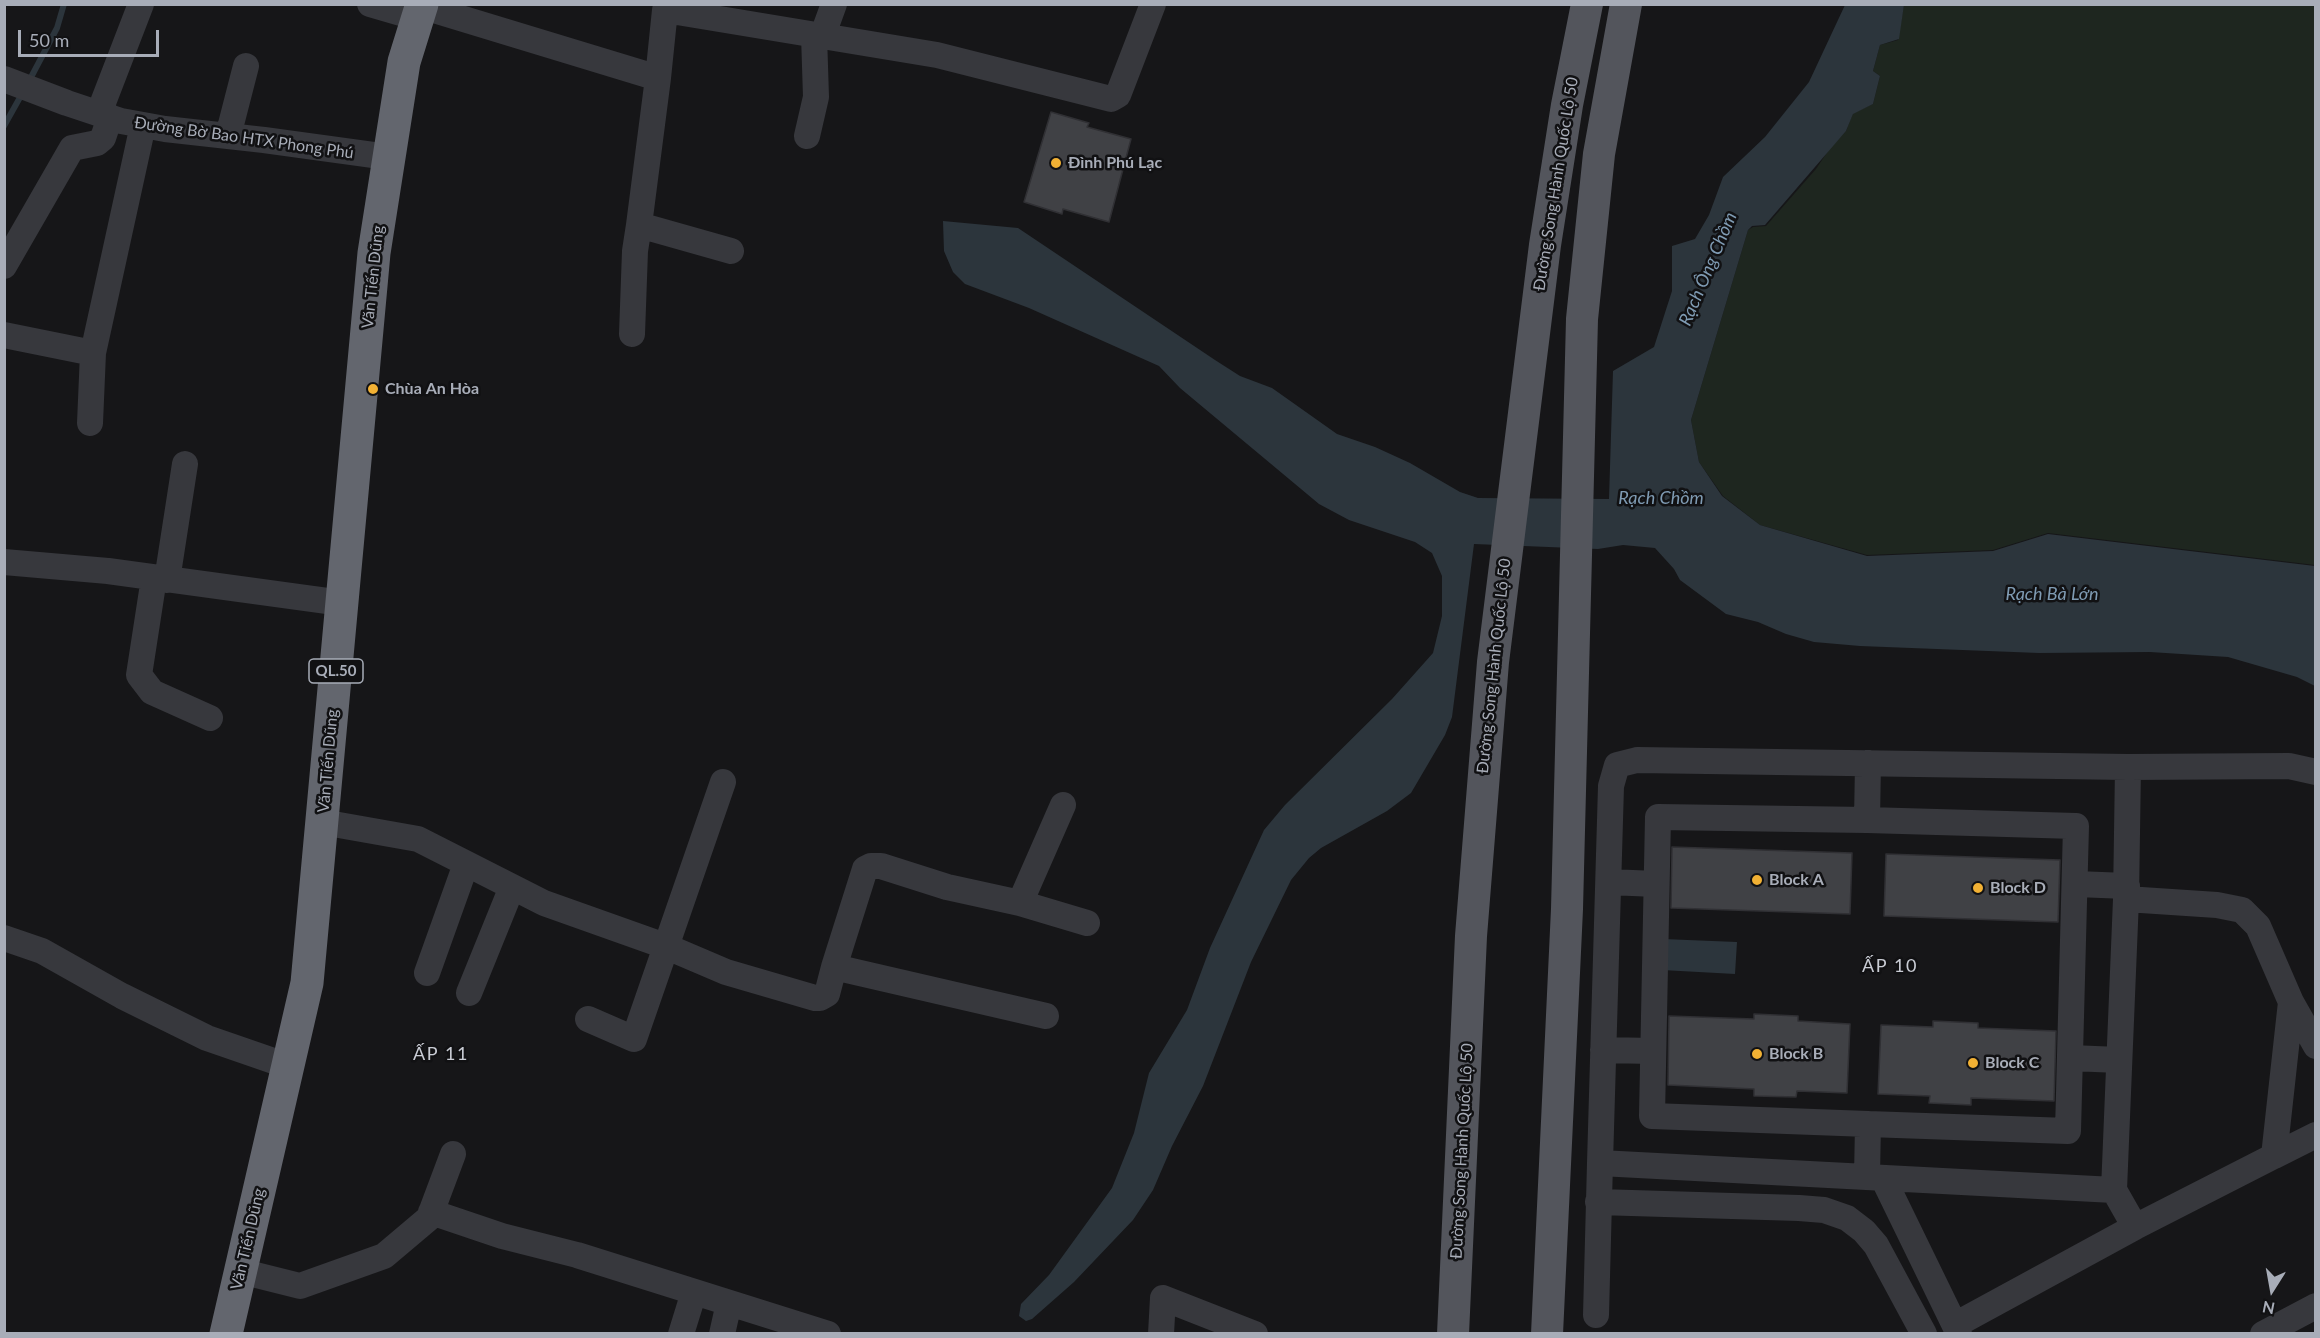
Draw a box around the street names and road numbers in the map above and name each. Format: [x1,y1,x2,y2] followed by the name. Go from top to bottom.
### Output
[1530,76,1582,292] street label: Đường Song Hành Quốc Lộ 50
[133,113,355,163] street label: Đường Bờ Bao HTX Phong Phú
[358,224,388,330] street label: Văn Tiến Dũng
[1473,558,1515,774] street label: Đường Song Hành Quốc Lộ 50
[309,659,363,683] road number: QL.50
[314,709,342,813] street label: Văn Tiến Dũng
[1447,1043,1477,1259] street label: Đường Song Hành Quốc Lộ 50
[227,1186,269,1292] street label: Văn Tiến Dũng

